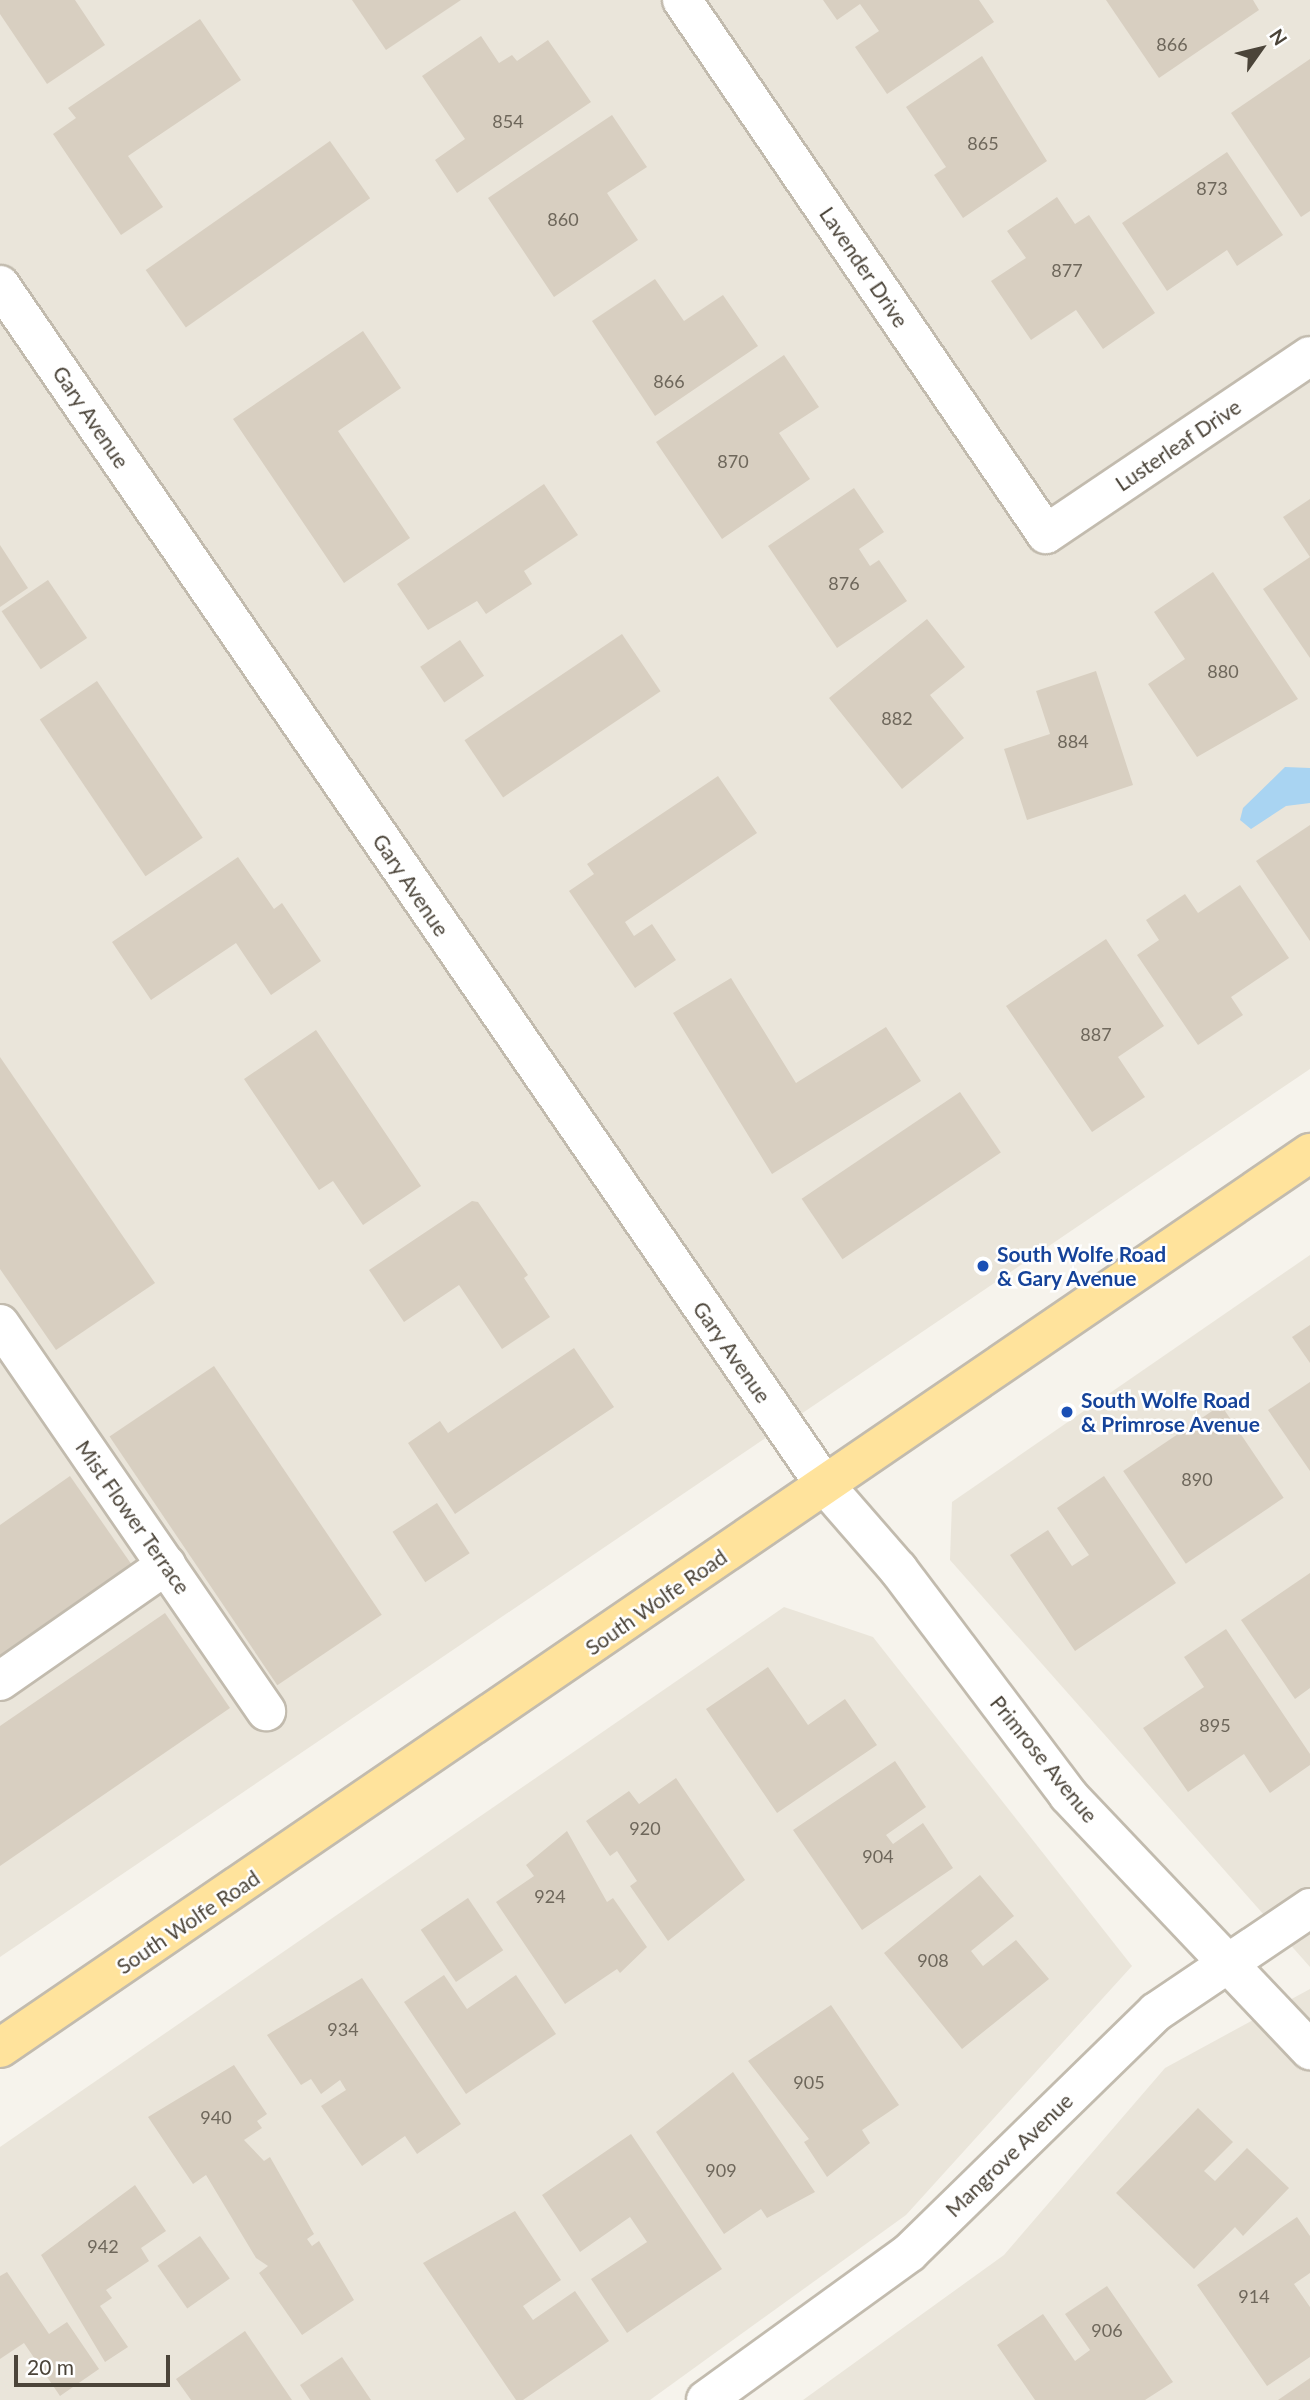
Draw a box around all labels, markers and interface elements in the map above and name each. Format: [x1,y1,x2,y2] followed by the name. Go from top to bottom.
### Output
[1226,14,1296,84] north arrow
[1265,24,1292,49] text: N
[1156,33,1188,55] house number: 866
[492,110,524,132] house number: 854
[967,132,999,154] house number: 865
[1196,177,1228,199] house number: 873
[814,202,914,332] street label: Lavender Drive
[547,208,579,230] house number: 860
[1051,259,1083,281] house number: 877
[47,361,135,473] street label: Gary Avenue
[653,370,685,392] house number: 866
[1110,394,1246,496] street label: Lusterleaf Drive
[717,450,749,472] house number: 870
[828,572,860,594] house number: 876
[1207,660,1239,682] house number: 880
[881,707,913,729] house number: 882
[1057,730,1089,752] house number: 884
[367,829,455,941] street label: Gary Avenue
[1080,1023,1112,1045] house number: 887
[997,1241,1166,1291] place label: South Wolfe Road & Gary Avenue
[975,1258,991,1274] marker: South Wolfe Road & Gary Avenue
[688,1296,776,1408] street label: Gary Avenue
[1081,1387,1261,1437] place label: South Wolfe Road & Primrose Avenue
[1059,1404,1075,1420] marker: South Wolfe Road & Primrose Avenue
[70,1435,196,1599] street label: Mist Flower Terrace
[1181,1468,1213,1490] house number: 890
[580,1544,732,1660] street label: South Wolfe Road
[985,1690,1103,1828] street label: Primrose Avenue
[1199,1714,1231,1736] house number: 895
[629,1817,661,1839] house number: 920
[862,1845,894,1867] house number: 904
[112,1865,264,1979] street label: South Wolfe Road
[534,1885,566,1907] house number: 924
[917,1949,949,1971] house number: 908
[327,2018,359,2040] house number: 934
[793,2071,825,2093] house number: 905
[940,2088,1078,2222] street label: Mangrove Avenue
[200,2106,232,2128] house number: 940
[705,2159,737,2181] house number: 909
[87,2235,119,2257] house number: 942
[1238,2285,1270,2307] house number: 914
[1091,2319,1123,2341] house number: 906
[18,2340,173,2384] scale bar
[27,2354,74,2379] text: 20 m

